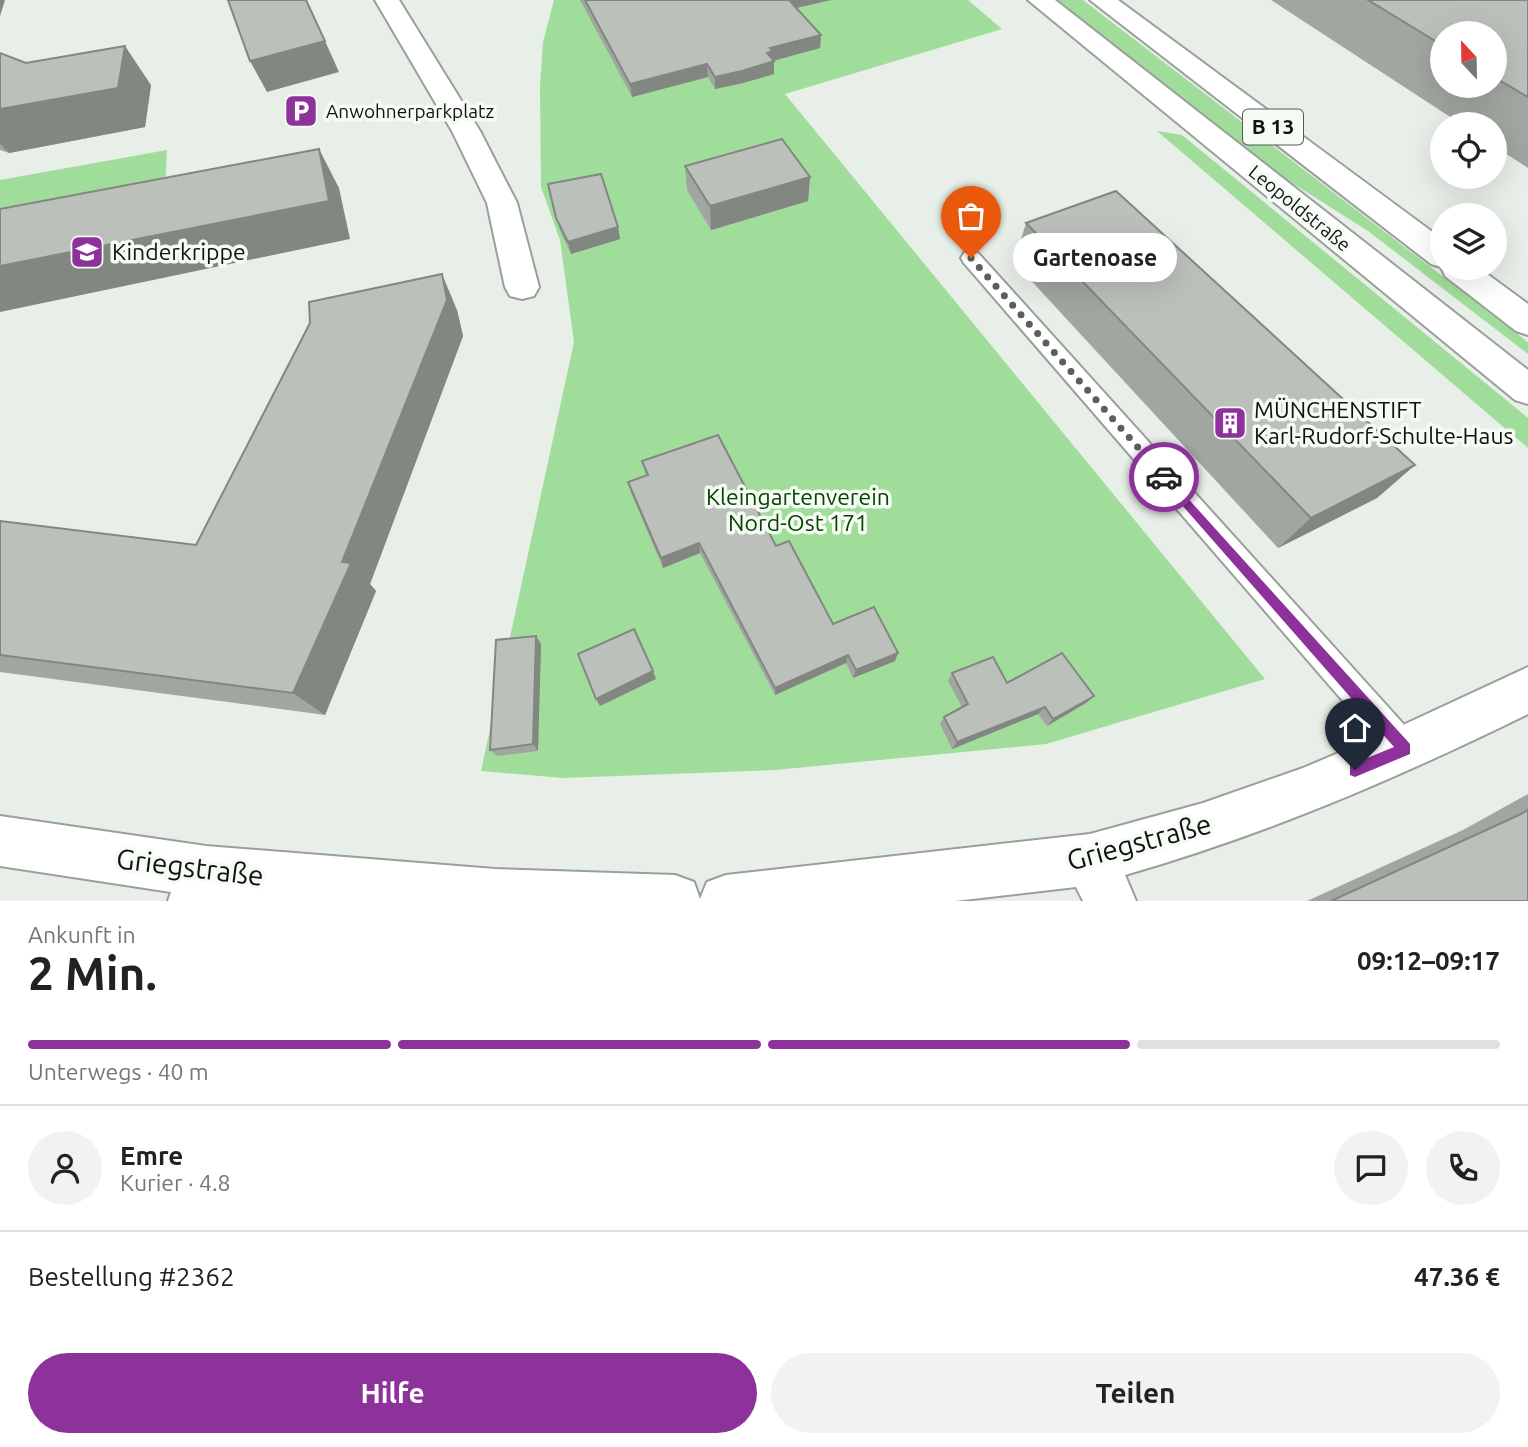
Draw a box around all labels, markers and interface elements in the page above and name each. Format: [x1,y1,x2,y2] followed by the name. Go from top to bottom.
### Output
[1430,21,1507,98] north arrow
[1430,21,1507,280] map controls
[282,92,320,130] parking icon: Anwohnerparkplatz
[326,100,494,122] place label: Anwohnerparkplatz
[1243,110,1303,144] road number: B 13
[1430,112,1507,189] button: locate
[1245,160,1355,256] street label: Leopoldstraße
[941,186,1001,258] pin
[952,197,990,235] icon: bag
[1430,203,1507,280] button: layers
[68,233,106,271] school or university icon: Kinderkrippe
[1013,233,1178,282] callout: Gartenoase
[112,239,246,264] place label: Kinderkrippe
[1033,245,1157,270] text: Gartenoase
[1254,397,1514,448] place label: MÜNCHENSTIFT Karl-Rudorf-Schulte-Haus
[1211,404,1249,442] building icon: MÜNCHENSTIFT Karl-Rudorf-Schulte-Haus
[1129,442,1199,512] courier
[1145,458,1183,496] icon: car
[706,484,890,535] park label: Kleingartenverein Nord-Ost 171
[1325,698,1385,770] pin
[1336,709,1374,747] icon: home
[1063,807,1214,876] street label: Griegstraße
[115,842,265,891] street label: Griegstraße
[28,922,136,947] text: Ankunft in
[1357,946,1500,975] text: 09:12–09:17
[28,947,157,999] text: 2 Min.
[28,1059,209,1084] text: Unterwegs · 40 m
[28,1131,102,1205] button: person
[1334,1131,1408,1205] button: chat
[1426,1131,1500,1205] button: phone
[120,1141,183,1170] text: Emre
[120,1170,231,1195] text: Kurier · 4.8
[28,1262,235,1291] text: Bestellung #2362
[1414,1262,1500,1291] text: 47.36 €
[28,1353,757,1433] button: Hilfe
[771,1353,1500,1433] button: Teilen

